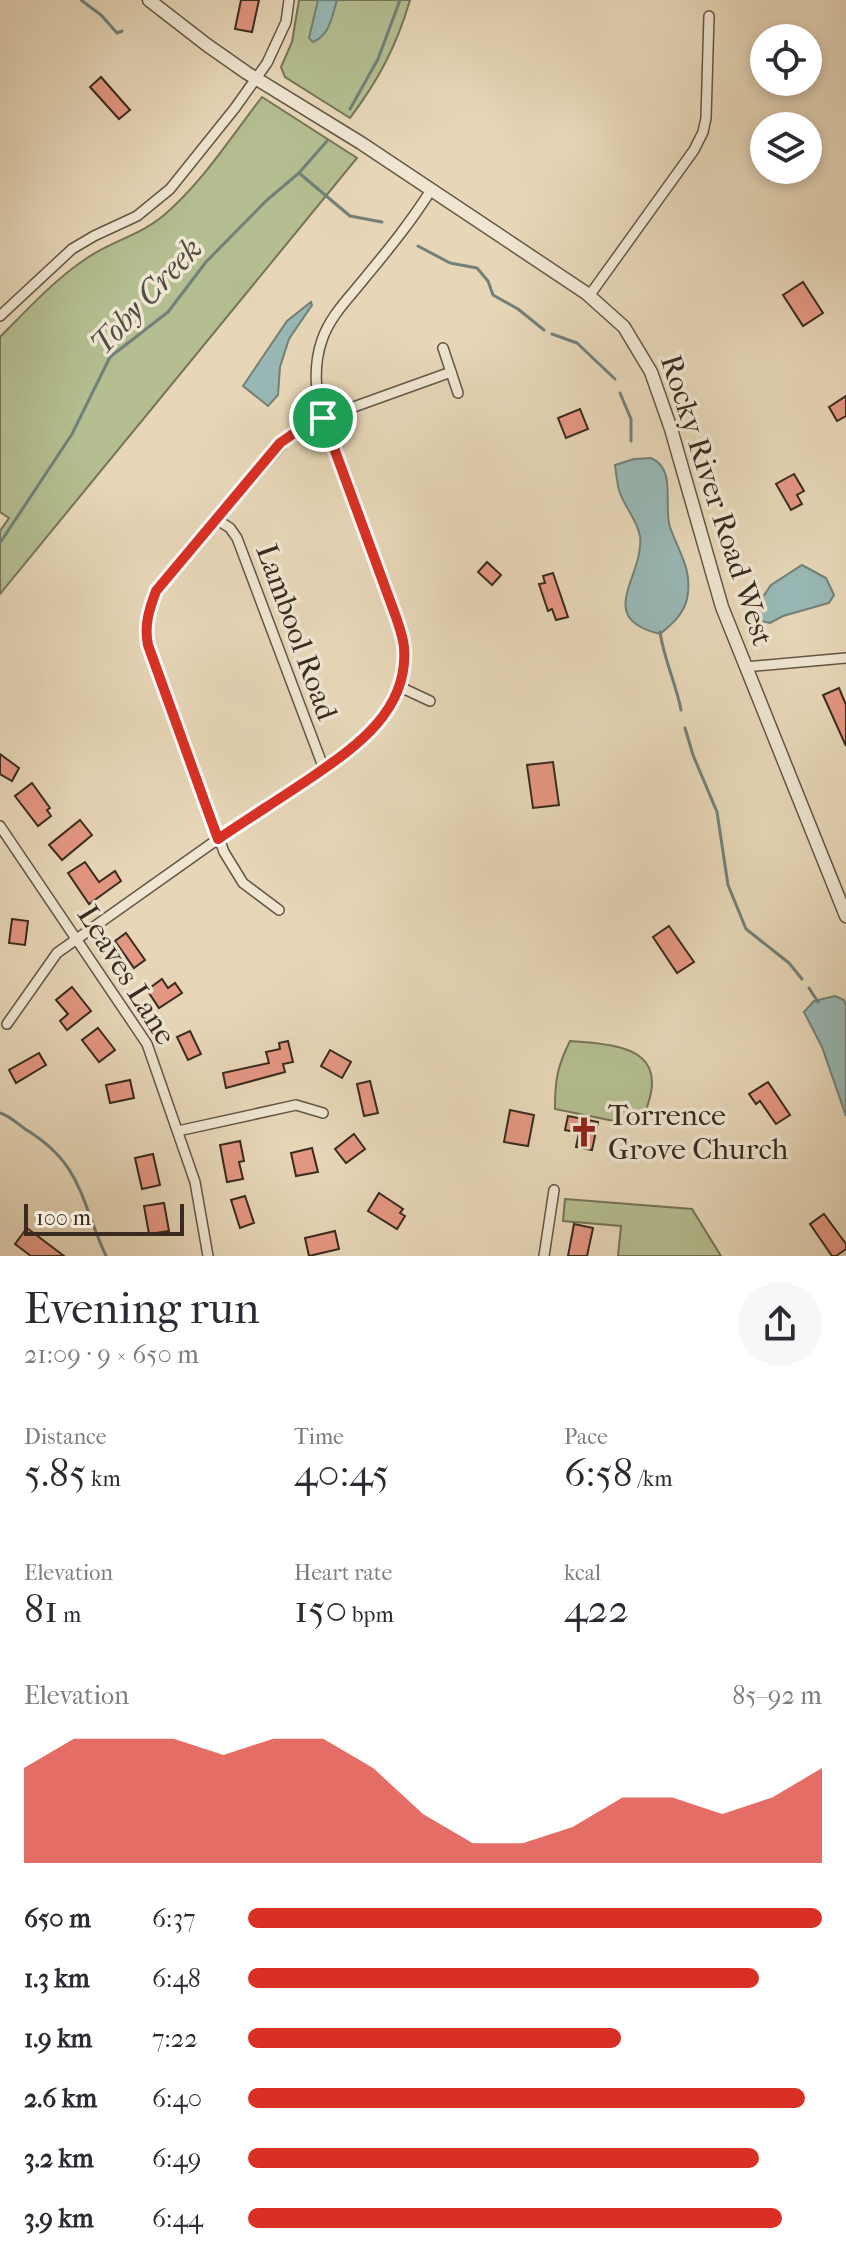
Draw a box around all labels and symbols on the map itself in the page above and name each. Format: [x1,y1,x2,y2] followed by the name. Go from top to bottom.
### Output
[83,230,210,363] water label: Toby Creek
[653,350,780,650] street label: Rocky River Road West
[289,384,357,452] pin
[249,540,345,725] street label: Lambool Road
[70,899,183,1051] street label: Leaves Lane
[608,1098,789,1167] place label: Torrence Grove Church
[567,1115,601,1149] church icon: Torrence Grove Church
[24,1200,184,1236] scale bar

